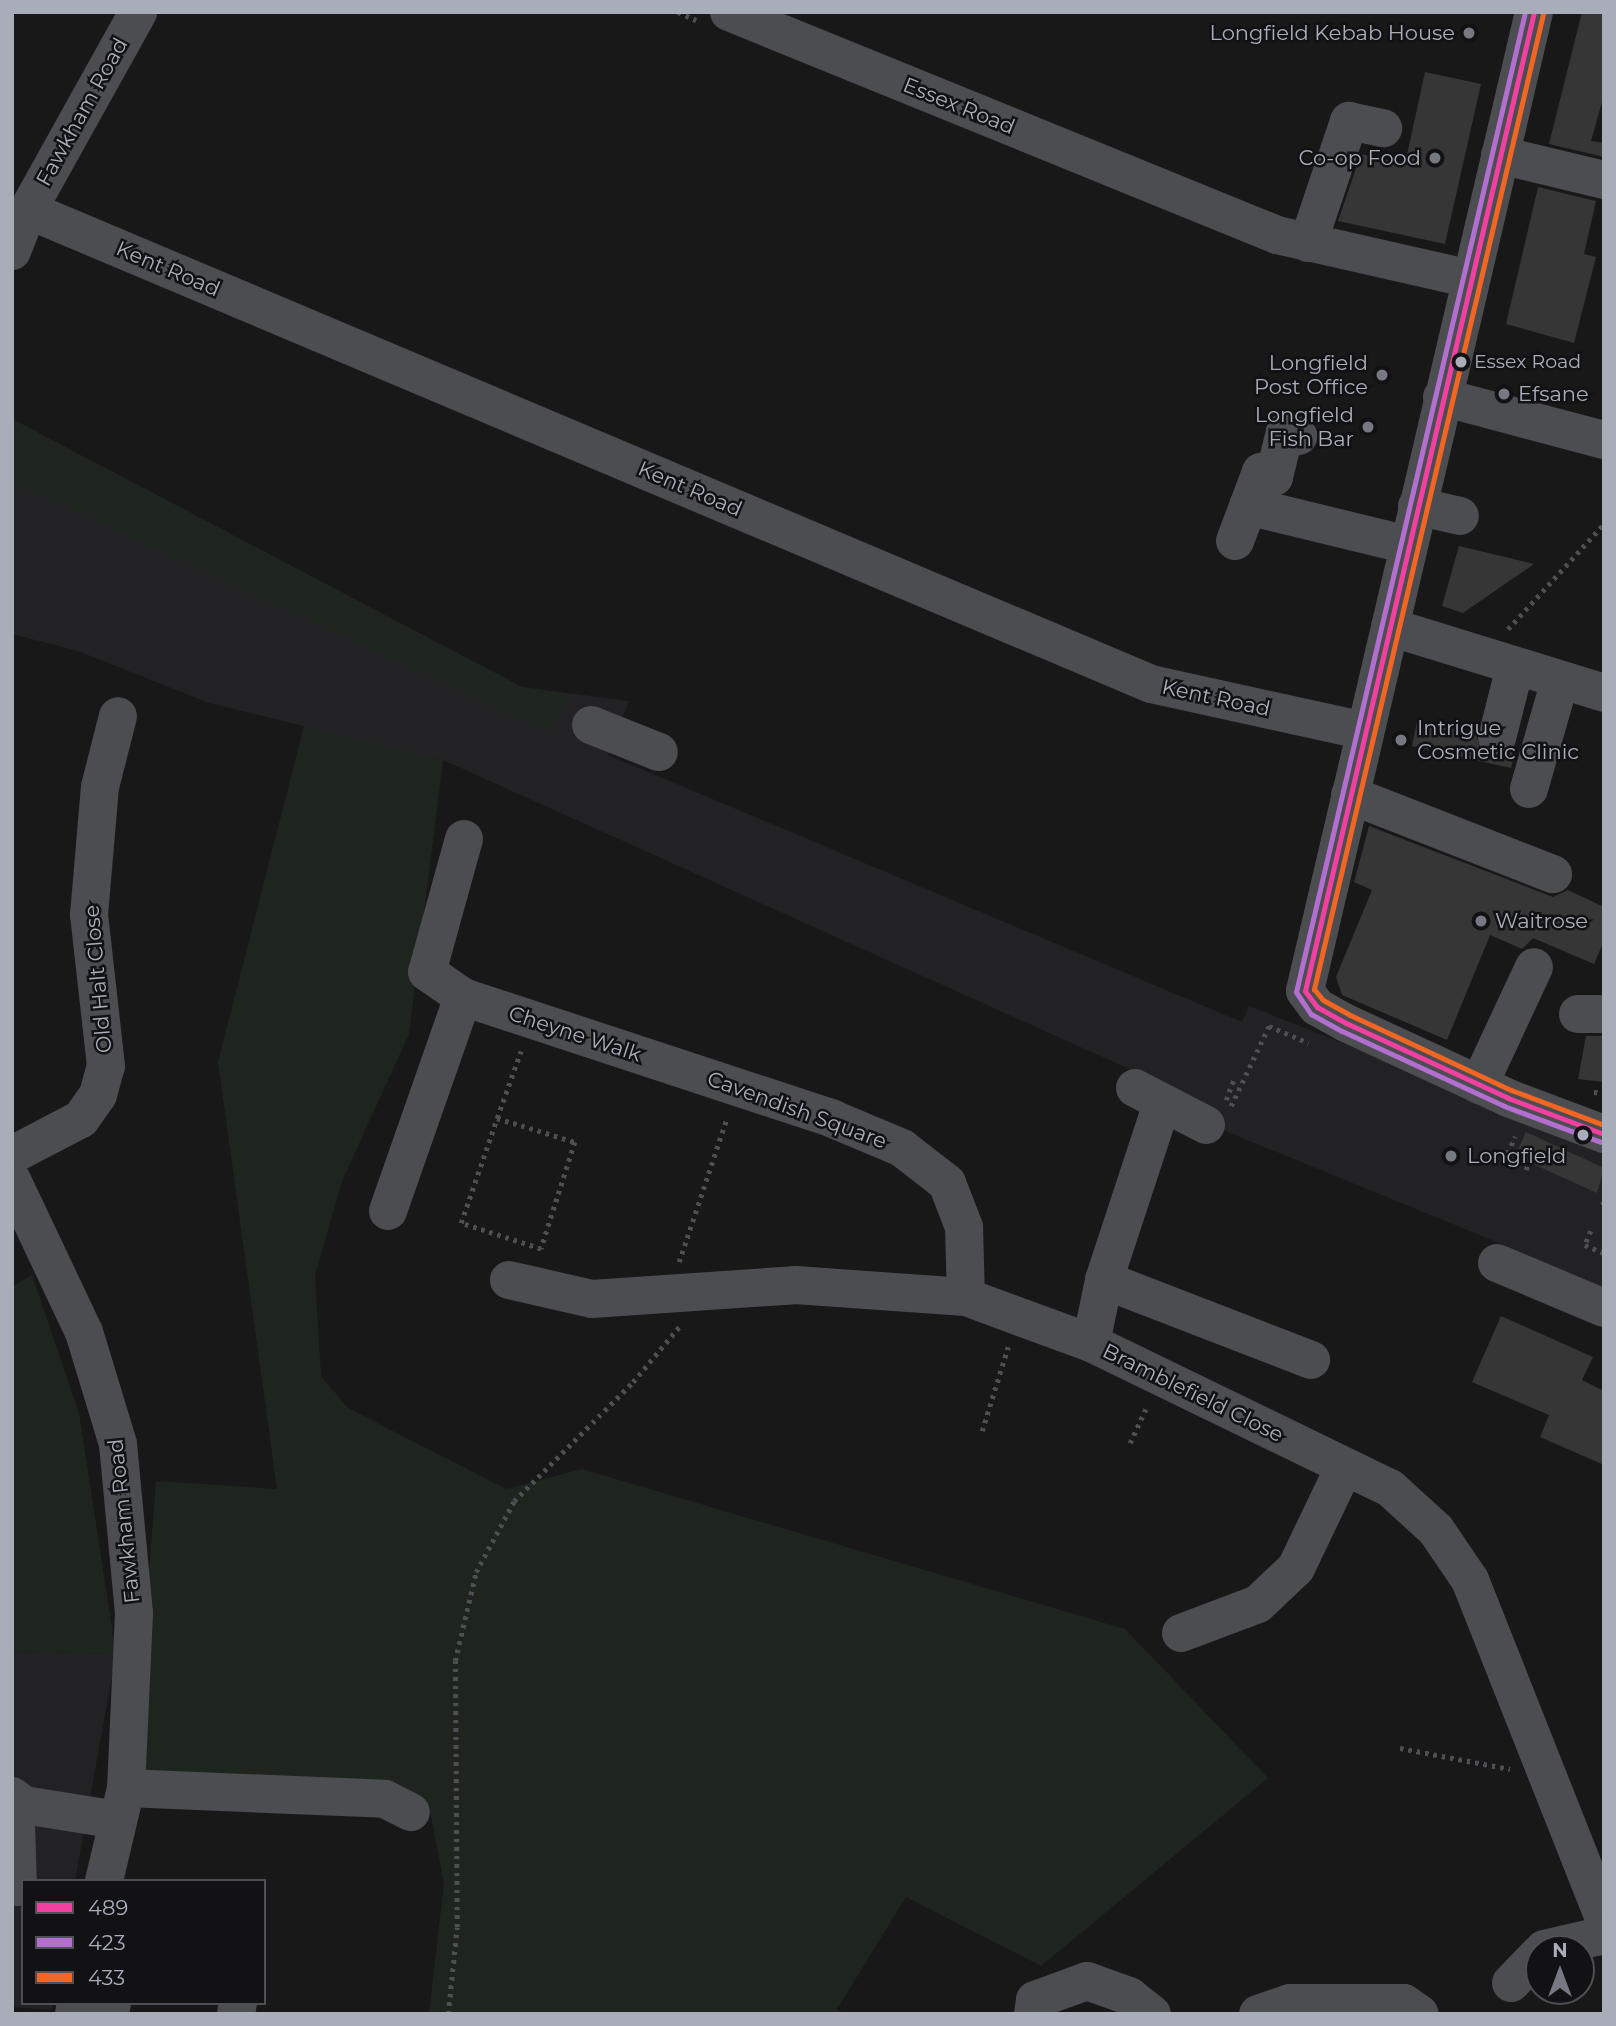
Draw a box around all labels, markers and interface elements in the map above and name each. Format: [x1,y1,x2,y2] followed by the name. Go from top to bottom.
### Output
[1209,20,1455,46] place label: Longfield Kebab House
[1461,25,1477,41] marker: Longfield Kebab House
[31,34,133,190] street label: Fawkham Road
[899,72,1019,140] street label: Essex Road
[1299,145,1421,171] place label: Co-op Food
[1427,150,1443,166] marker: Co-op Food
[112,236,224,302] street label: Kent Road
[1254,350,1368,400] place label: Longfield Post Office
[1474,351,1581,373] place label: Essex Road
[1454,355,1468,369] marker: Essex Road
[1374,367,1390,383] marker: Longfield Post Office
[1518,381,1589,407] place label: Efsane
[1496,386,1512,402] marker: Efsane
[1255,402,1354,452] place label: Longfield Fish Bar
[1360,419,1376,435] marker: Longfield Fish Bar
[634,456,746,522] street label: Kent Road
[1159,674,1273,722] street label: Kent Road
[1417,715,1579,765] place label: Intrigue Cosmetic Clinic
[1391,730,1411,750] marker: Intrigue Cosmetic Clinic
[79,904,117,1054] street label: Old Halt Close
[1495,908,1588,934] place label: Waitrose
[1473,913,1489,929] marker: Waitrose
[505,1001,645,1067] street label: Cheyne Walk
[704,1066,890,1154] street label: Cavendish Square
[1576,1128,1590,1142] unlabelled marker
[1467,1143,1566,1169] place label: Longfield
[1441,1146,1461,1166] marker: Longfield
[1098,1338,1288,1448] street label: Bramblefield Close
[103,1437,145,1605] street label: Fawkham Road
[21,1879,266,2005] legend
[88,1895,128,1920] text: 489
[88,1930,126,1955] text: 423
[1525,1935,1595,2005] north arrow
[1552,1939,1568,1962] text: N
[88,1965,125,1990] text: 433

